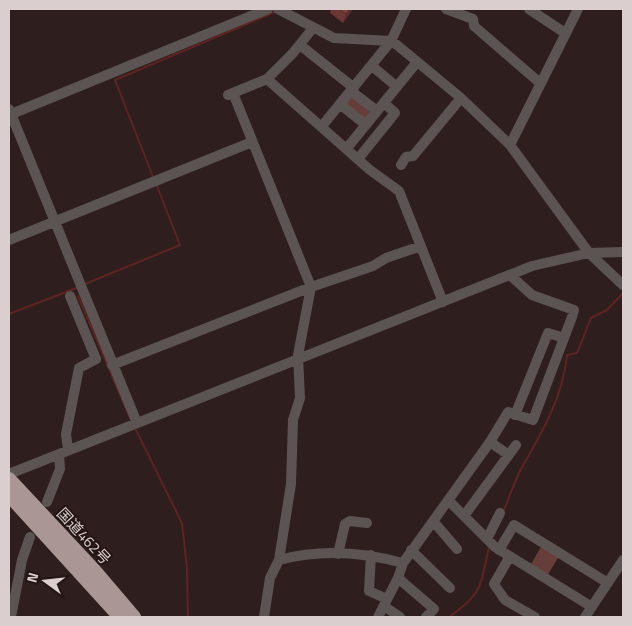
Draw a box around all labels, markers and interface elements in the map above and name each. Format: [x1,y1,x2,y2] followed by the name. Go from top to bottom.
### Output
[52,502,116,570] street label: 国道462号
[20,556,70,606] north arrow
[21,570,43,585] text: N

